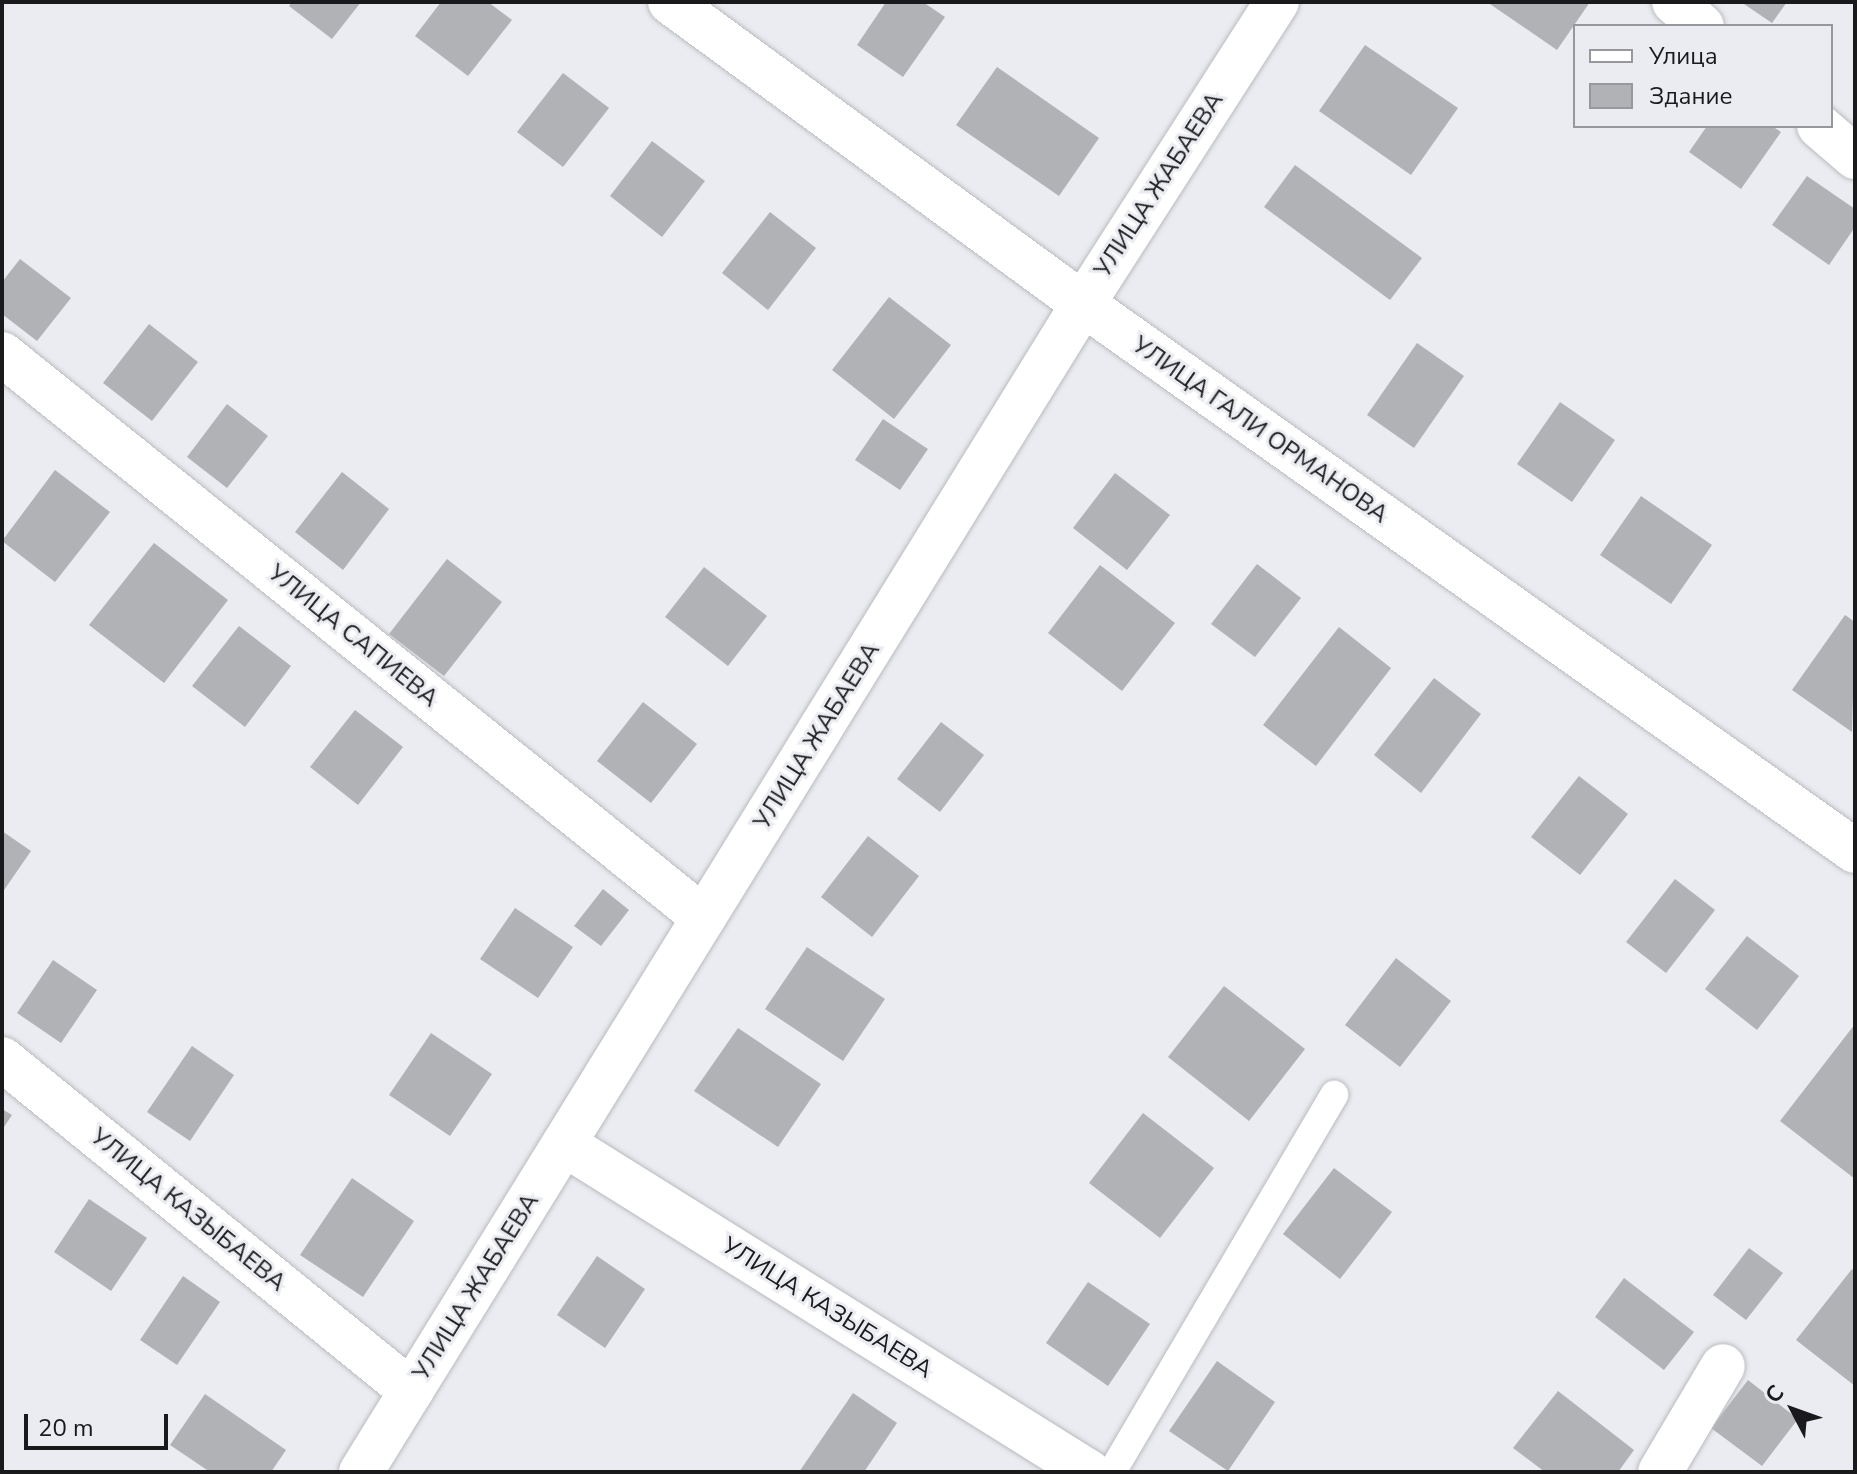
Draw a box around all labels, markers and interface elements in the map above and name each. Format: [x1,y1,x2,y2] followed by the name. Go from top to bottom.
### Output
[1573,24,1833,128] legend
[1649,40,1718,72] text: Улица
[1649,80,1733,112] text: Здание
[1088,87,1230,283] street label: УЛИЦА ЖАБАЕВА
[1127,331,1393,529] street label: УЛИЦА ГАЛИ ОРМАНОВА
[262,559,444,713] street label: УЛИЦА САПИЕВА
[748,637,886,835] street label: УЛИЦА ЖАБАЕВА
[85,1122,291,1298] street label: УЛИЦА КАЗЫБАЕВА
[407,1188,545,1386] street label: УЛИЦА ЖАБАЕВА
[716,1231,938,1385] street label: УЛИЦА КАЗЫБАЕВА
[1753,1370,1833,1450] north arrow
[1759,1379,1791,1410] text: С
[28,1398,172,1448] scale bar
[38,1412,94,1444] text: 20 m

